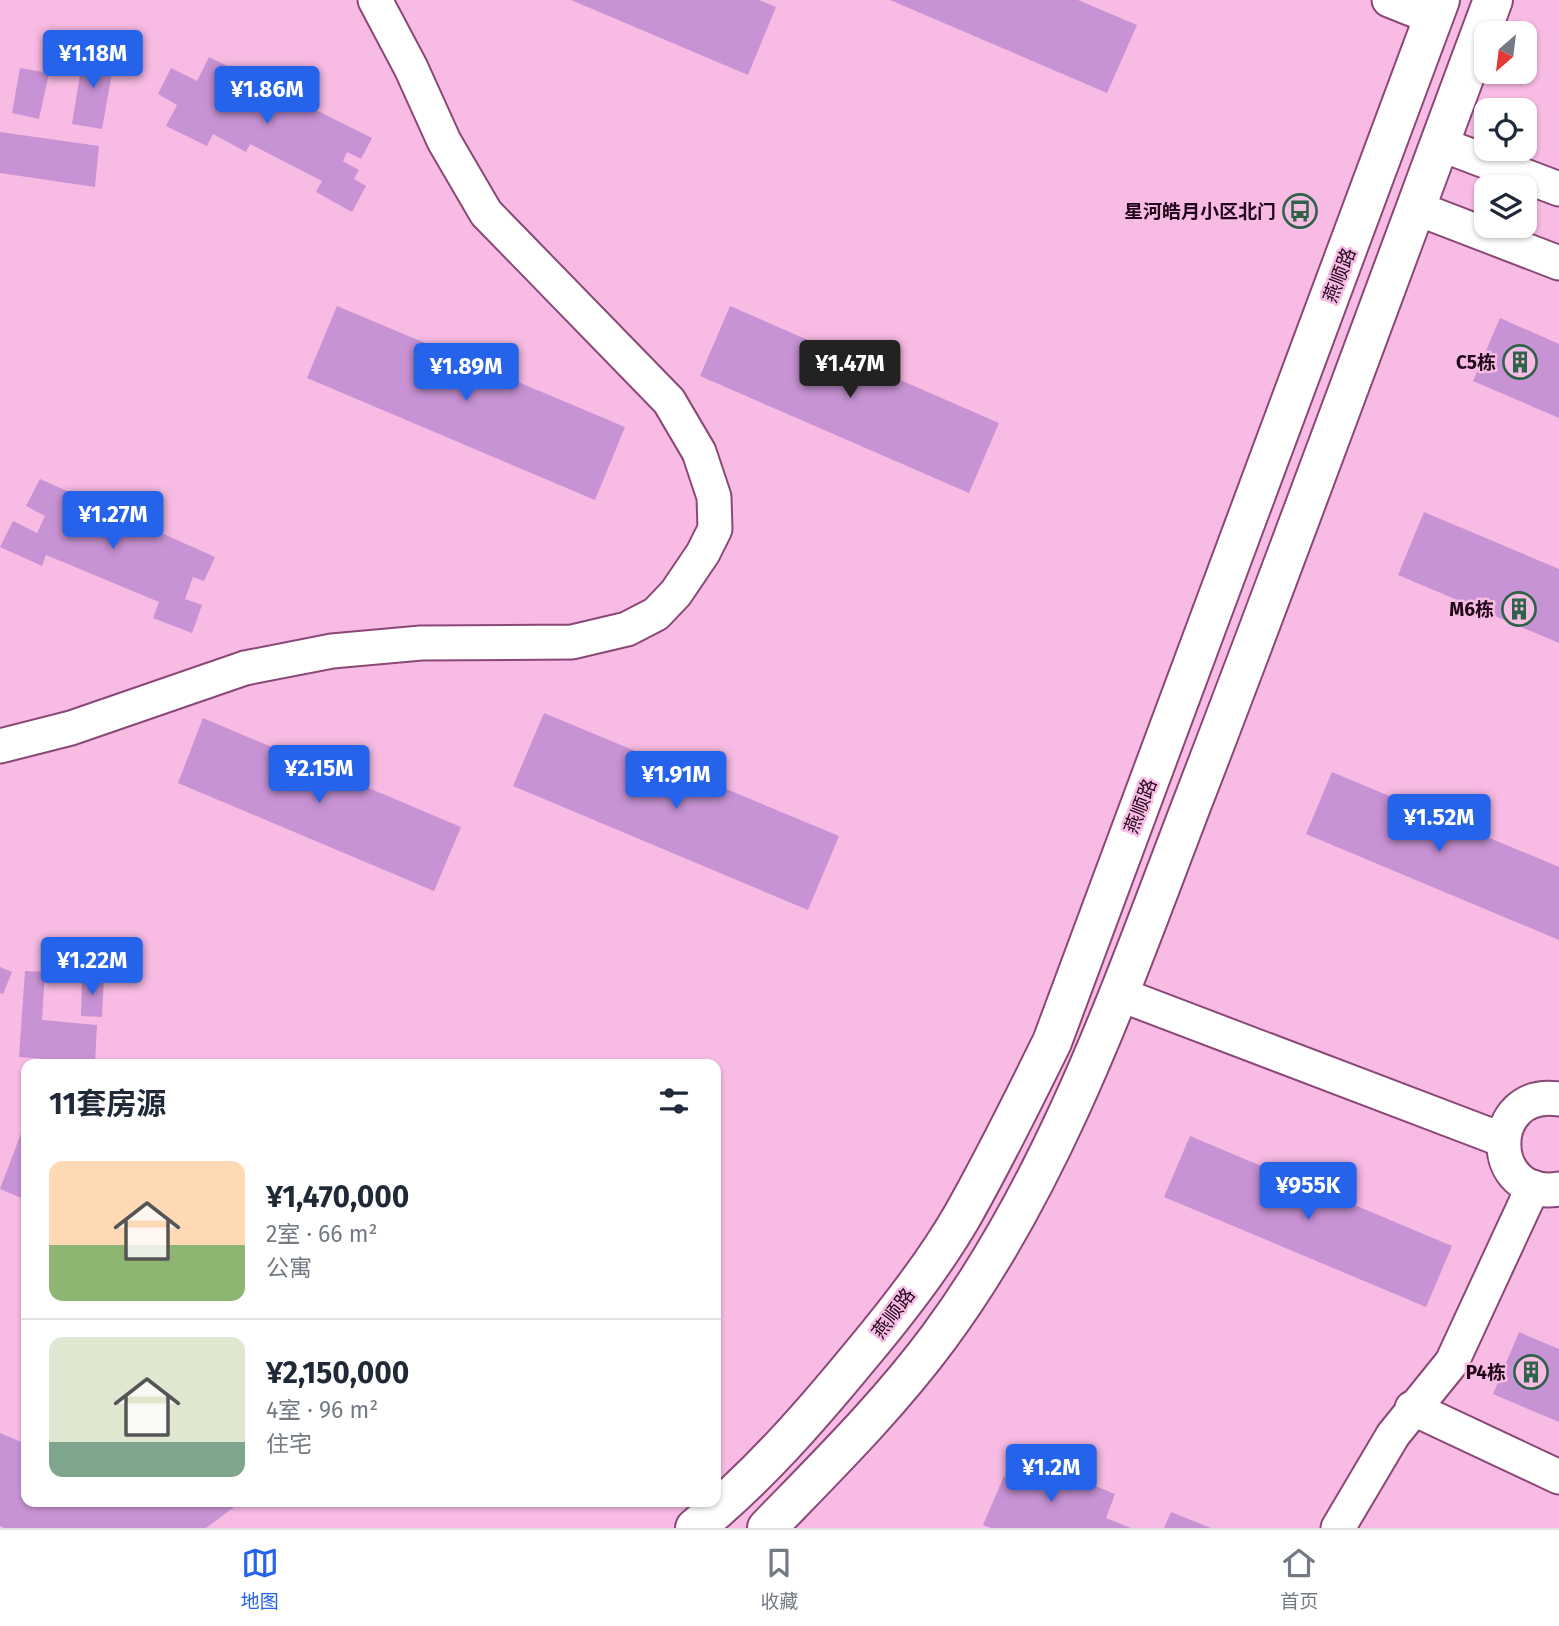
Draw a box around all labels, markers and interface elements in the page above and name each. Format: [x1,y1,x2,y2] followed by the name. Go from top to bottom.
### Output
[1474,21,1536,84] north arrow
[1474,21,1537,238] map controls
[36,31,150,90] pin: ¥1.18M
[59,39,127,67] text: ¥1.18M
[210,66,324,126] pin: ¥1.86M
[231,75,303,103] text: ¥1.86M
[1474,98,1537,161] button: locate
[1474,175,1537,238] button: layers
[1281,192,1319,230] bus stop icon: 星河皓月小区北门
[1124,200,1276,223] place label: 星河皓月小区北门
[1319,244,1360,306] street label: 燕顺路
[793,340,907,400] pin: ¥1.47M
[1501,343,1539,381] building icon: C5栋
[409,344,523,403] pin: ¥1.89M
[815,349,885,377] text: ¥1.47M
[1456,351,1496,374] place label: C5栋
[430,352,502,380] text: ¥1.89M
[56,491,170,551] pin: ¥1.27M
[78,500,148,528] text: ¥1.27M
[1500,590,1538,628] building icon: M6栋
[1449,598,1494,621] place label: M6栋
[262,746,376,805] pin: ¥2.15M
[619,752,733,811] pin: ¥1.91M
[285,754,353,782] text: ¥2.15M
[641,760,711,788] text: ¥1.91M
[1120,775,1161,837] street label: 燕顺路
[1382,794,1496,854] pin: ¥1.52M
[1404,803,1474,831] text: ¥1.52M
[35,937,149,997] pin: ¥1.22M
[57,946,127,974] text: ¥1.22M
[655,1082,693,1120] icon: filters
[49,1086,166,1122] text: 11套房源
[1259,1162,1357,1222] pin: ¥955K
[1276,1171,1340,1199] text: ¥955K
[266,1179,409,1215] text: ¥1,470,000
[105,1189,189,1273] icon: home
[266,1220,378,1248] text: 2室 · 66 m²
[266,1254,312,1282] text: 公寓
[867,1284,920,1343] street label: 燕顺路
[1512,1353,1550,1391] building icon: P4栋
[266,1355,409,1391] text: ¥2,150,000
[1466,1361,1506,1384] place label: P4栋
[105,1365,189,1449] icon: home
[266,1396,378,1424] text: 4室 · 96 m²
[266,1430,312,1458] text: 住宅
[1002,1444,1100,1504] pin: ¥1.2M
[1022,1453,1080,1481] text: ¥1.2M
[241,1544,279,1613] tab: 地图
[760,1544,798,1613] tab: 收藏
[1280,1544,1318,1613] tab: 首页

